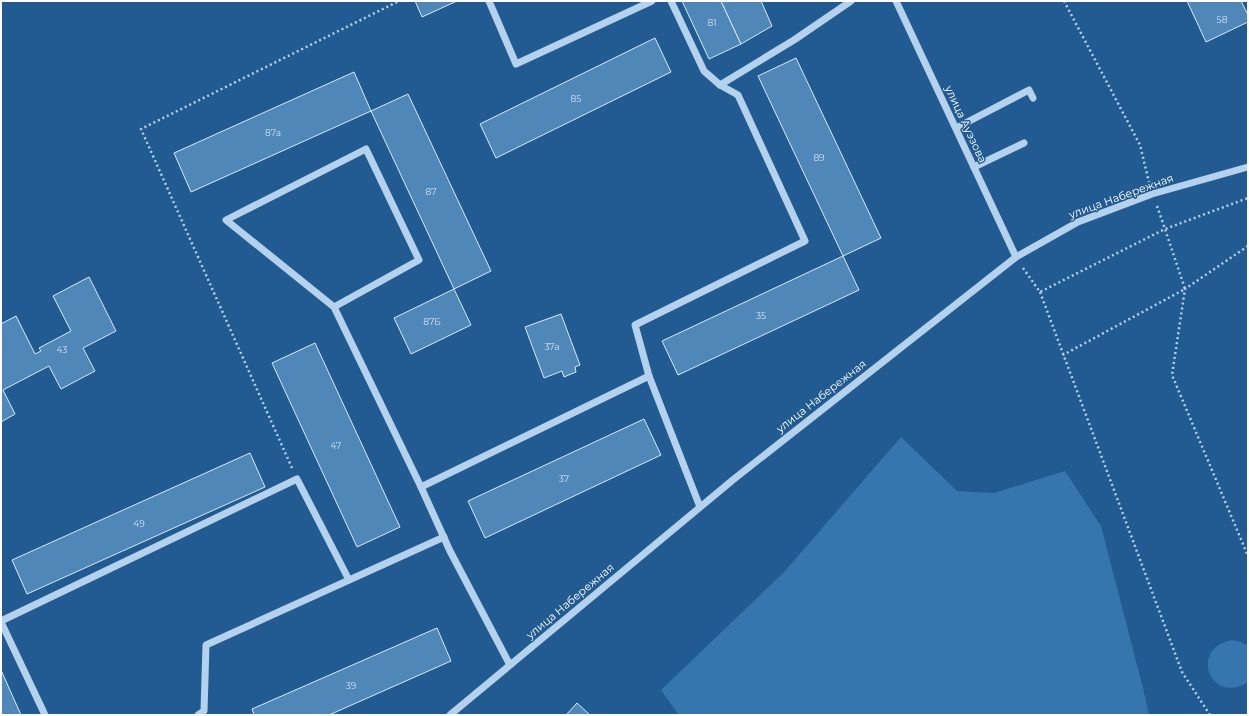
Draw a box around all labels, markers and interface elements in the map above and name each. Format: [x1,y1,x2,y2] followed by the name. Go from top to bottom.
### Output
[1217,14,1228,25] house number: 58
[708,17,717,28] house number: 81
[942,82,990,165] street label: улица Ауэзова
[571,93,581,104] house number: 85
[265,127,281,138] house number: 87а
[813,152,825,163] house number: 89
[1066,171,1175,222] street label: улица Набережная
[425,186,437,197] house number: 87
[756,310,766,321] house number: 35
[423,316,441,327] house number: 87Б
[544,341,560,352] house number: 37а
[57,344,67,355] house number: 43
[772,356,869,436] street label: улица Набережная
[331,440,341,451] house number: 47
[559,473,569,484] house number: 37
[133,518,145,529] house number: 49
[522,560,617,643] street label: улица Набережная
[346,680,357,691] house number: 39

